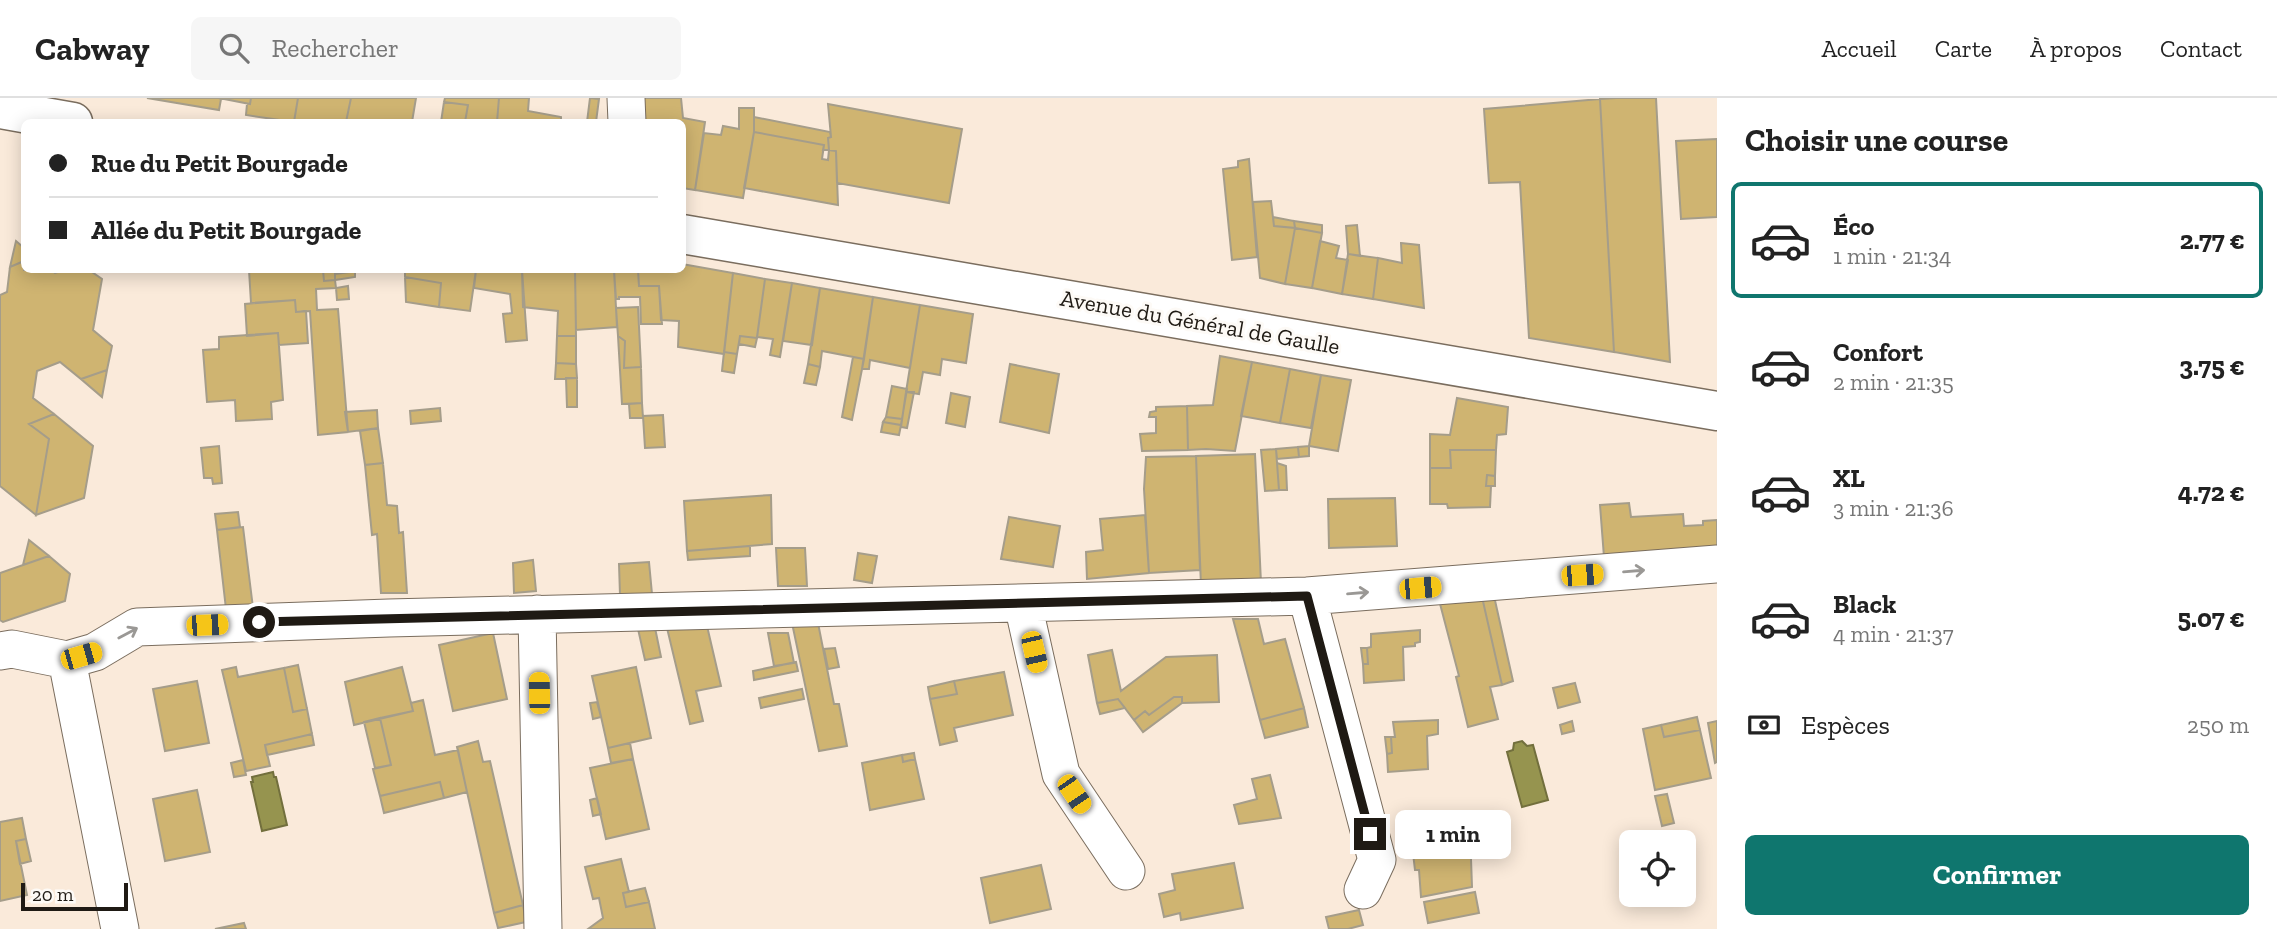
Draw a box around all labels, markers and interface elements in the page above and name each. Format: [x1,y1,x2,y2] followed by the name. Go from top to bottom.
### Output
[191,17,681,80] search box
[35,29,149,68] text: Cabway
[215,29,253,67] icon: search
[271,32,399,64] text: Rechercher
[1821,34,1897,63] text: Accueil
[1935,34,1992,63] text: Carte
[2030,34,2122,63] text: À propos
[2160,34,2242,63] text: Contact
[1745,121,2008,159] text: Choisir une course
[91,147,348,179] text: Rue du Petit Bourgade
[1749,209,1812,272] icon: car
[1833,210,1874,242] text: Éco
[91,214,361,246] text: Allée du Petit Bourgade
[2180,224,2245,256] text: 2.77 €
[1833,242,1952,270] text: 1 min · 21:34
[1058,284,1342,360] street label: Avenue du Général de Gaulle
[1749,335,1812,398] icon: car
[1833,336,1923,368] text: Confort
[2179,350,2245,382] text: 3.75 €
[1833,368,1954,396] text: 2 min · 21:35
[1749,461,1812,524] icon: car
[1833,462,1865,494] text: XL
[2178,476,2245,508] text: 4.72 €
[1833,494,1954,522] text: 3 min · 21:36
[1561,563,1604,587] car
[1622,564,1645,577] one-way arrow
[1399,576,1442,600] car
[1347,586,1369,599] one-way arrow
[1749,587,1812,650] icon: car
[1833,588,1896,620] text: Black
[2177,602,2245,634] text: 5.07 €
[243,606,275,638] route start
[186,614,229,636] car
[1833,620,1954,648] text: 4 min · 21:37
[118,626,138,640] one-way arrow
[1020,629,1049,675] car
[58,640,105,672] car
[529,672,550,714] car
[1745,706,1783,744] icon: cash
[1801,709,1890,741] text: Espèces
[2187,711,2249,739] text: 250 m
[1054,771,1095,817] car
[1394,810,1510,858] callout: 1 min
[1354,818,1386,850] route end
[1426,820,1480,848] text: 1 min
[1619,830,1696,907] map controls
[1619,830,1696,907] button: locate
[1745,835,2249,915] button: Confirmer
[21,880,128,912] scale bar
[32,883,73,906] text: 20 m

